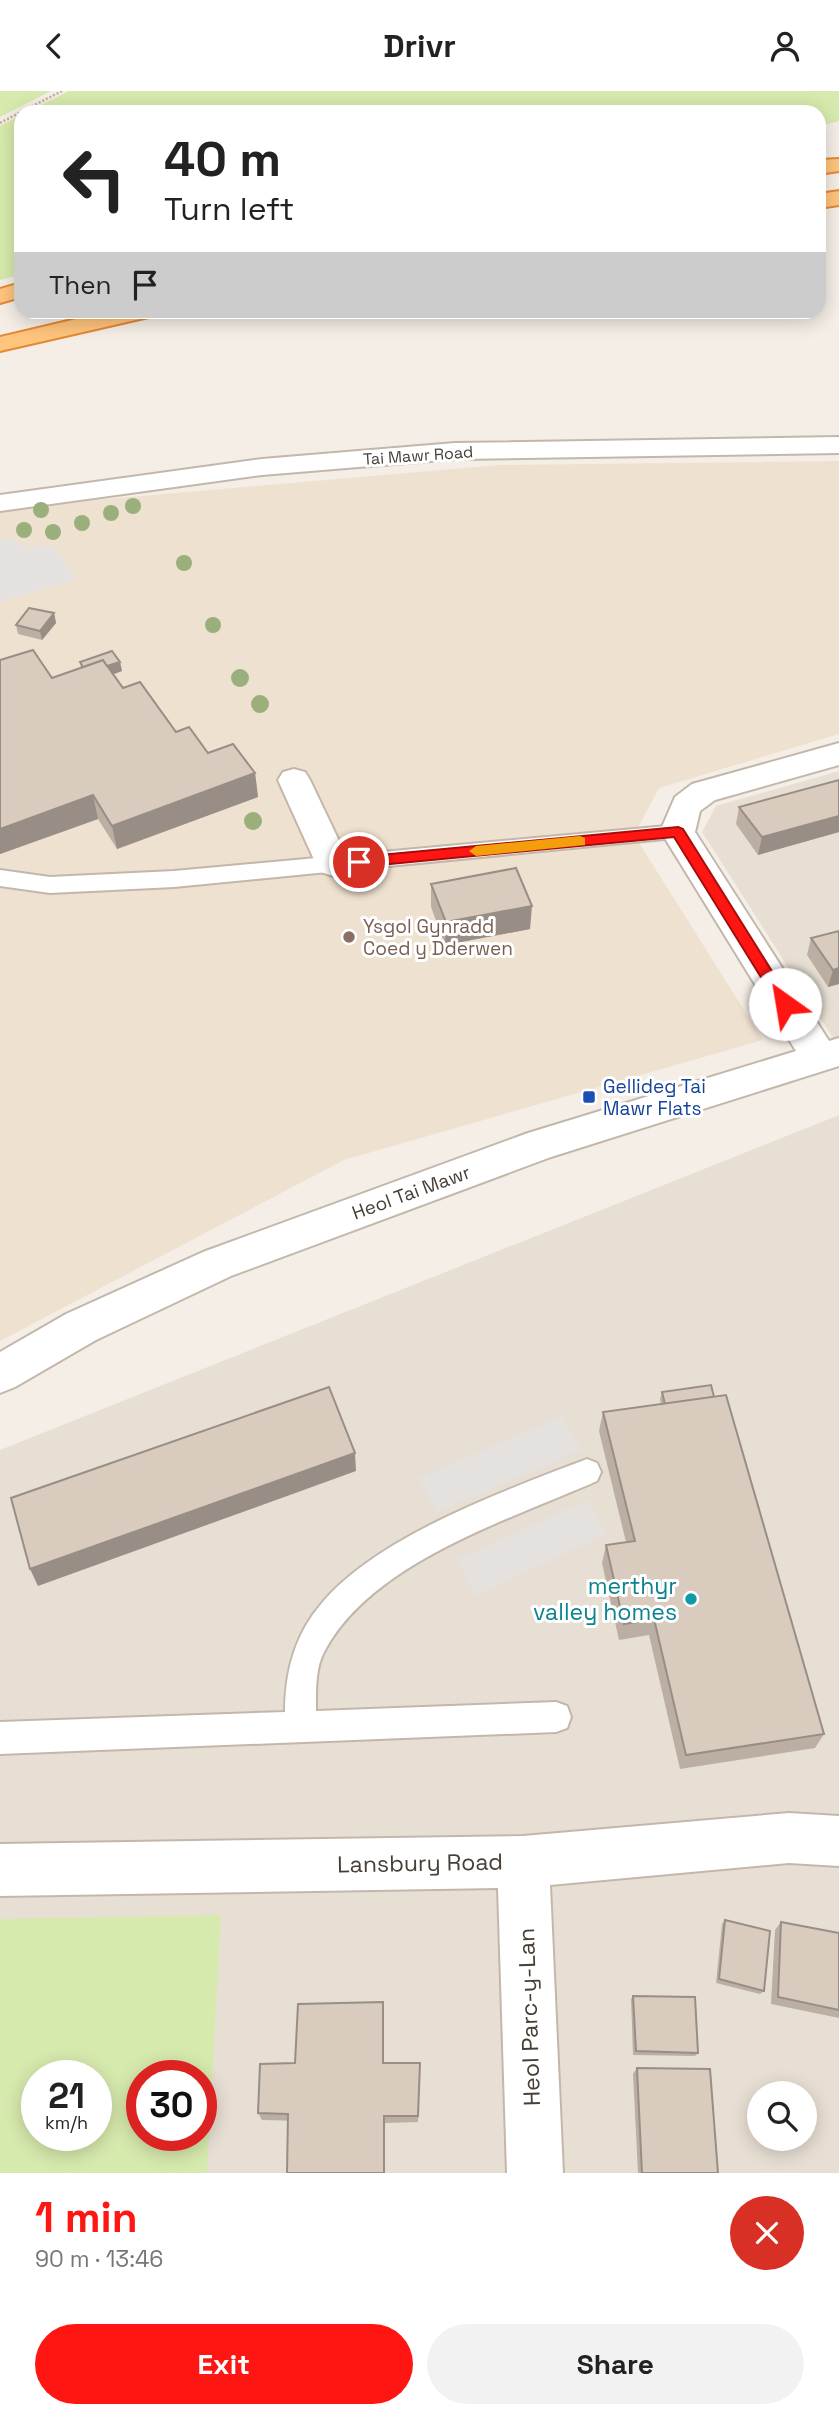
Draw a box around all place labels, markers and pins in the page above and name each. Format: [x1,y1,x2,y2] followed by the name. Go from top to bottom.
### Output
[329,832,389,892] pin
[363,914,513,961] place label: Ysgol Gynradd Coed y Dderwen
[341,929,357,945] marker: Ysgol Gynradd Coed y Dderwen
[603,1074,706,1121] place label: Gellideg Tai Mawr Flats
[581,1089,597,1105] marker: Gellideg Tai Mawr Flats
[533,1571,677,1627] place label: merthyr valley homes
[683,1591,699,1607] marker: merthyr valley homes

